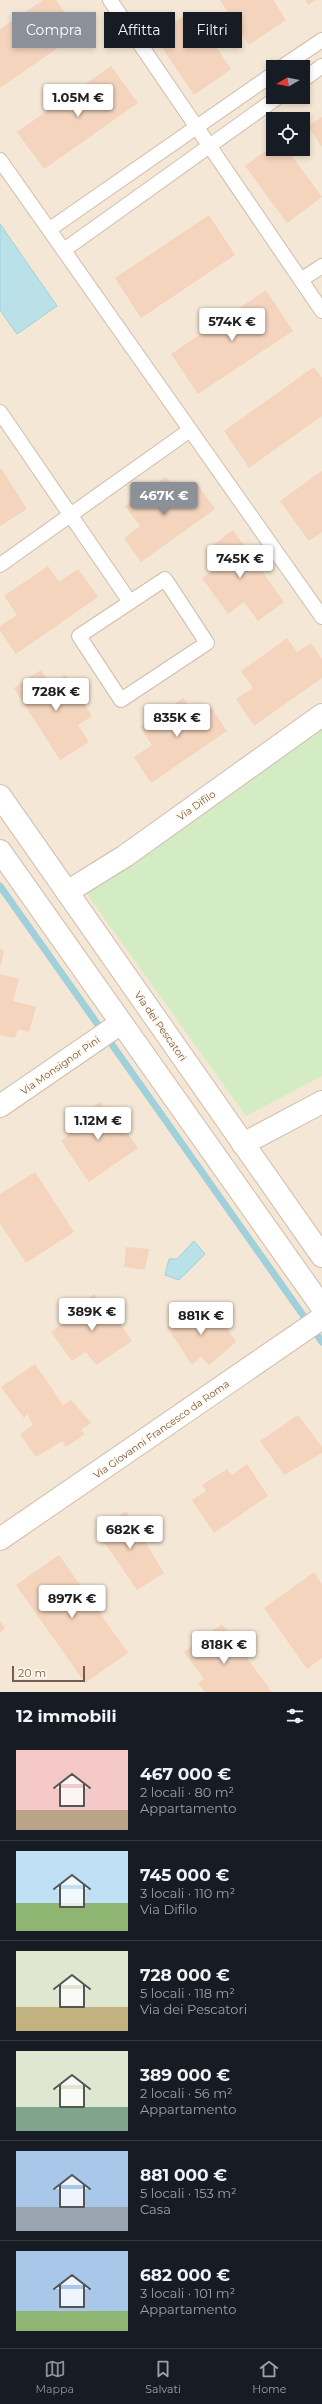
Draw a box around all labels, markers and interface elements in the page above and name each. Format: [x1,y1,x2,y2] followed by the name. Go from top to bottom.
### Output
[12,12,96,48] chip: Compra
[104,12,175,48] chip: Affitta
[183,12,242,48] chip: Filtri
[266,60,310,104] north arrow
[266,60,310,156] map controls
[41,84,115,118] pin: 1.05M €
[52,89,104,105] text: 1.05M €
[266,112,310,156] button: locate
[199,308,265,342] pin: 574K €
[208,313,256,329] text: 574K €
[131,482,197,516] pin: 467K €
[139,487,189,503] text: 467K €
[207,545,273,579] pin: 745K €
[216,550,264,566] text: 745K €
[23,678,89,712] pin: 728K €
[32,683,80,699] text: 728K €
[144,704,210,738] pin: 835K €
[153,709,201,725] text: 835K €
[175,787,218,823] street label: Via Difilo
[132,989,190,1064] street label: Via dei Pescatori
[18,1033,103,1098] street label: Via Monsignor Pini
[61,1107,135,1141] pin: 1.12M €
[74,1112,122,1128] text: 1.12M €
[59,1298,125,1332] pin: 389K €
[168,1302,234,1336] pin: 881K €
[68,1303,116,1319] text: 389K €
[178,1307,224,1323] text: 881K €
[91,1377,232,1482] street label: Via Giovanni Francesco da Roma
[97,1516,163,1550] pin: 682K €
[106,1521,154,1537] text: 682K €
[39,1585,105,1619] pin: 897K €
[48,1590,96,1606] text: 897K €
[191,1631,257,1665] pin: 818K €
[201,1636,247,1652] text: 818K €
[12,1664,85,1683] scale bar
[18,1666,46,1680] text: 20 m
[284,1705,306,1727] icon: filters
[16,1706,117,1726] text: 12 immobili
[140,1764,231,1784] text: 467 000 €
[48,1766,96,1814] icon: home
[140,1784,234,1800] text: 2 locali · 80 m²
[140,1800,236,1816] text: Appartamento
[140,1865,229,1885] text: 745 000 €
[48,1867,96,1915] icon: home
[140,1885,235,1901] text: 3 locali · 110 m²
[140,1901,197,1917] text: Via Difilo
[140,1965,230,1985] text: 728 000 €
[48,1967,96,2015] icon: home
[140,1985,235,2001] text: 5 locali · 118 m²
[140,2001,247,2017] text: Via dei Pescatori
[140,2065,230,2085] text: 389 000 €
[48,2067,96,2115] icon: home
[140,2085,233,2101] text: 2 locali · 56 m²
[140,2101,236,2117] text: Appartamento
[140,2165,227,2185] text: 881 000 €
[48,2167,96,2215] icon: home
[140,2185,237,2201] text: 5 locali · 153 m²
[140,2201,171,2217] text: Casa
[140,2265,230,2285] text: 682 000 €
[48,2267,96,2315] icon: home
[140,2285,235,2301] text: 3 locali · 101 m²
[140,2301,236,2317] text: Appartamento
[36,2358,74,2396] tab: Mappa
[145,2358,181,2396] tab: Salvati
[252,2358,286,2396] tab: Home

